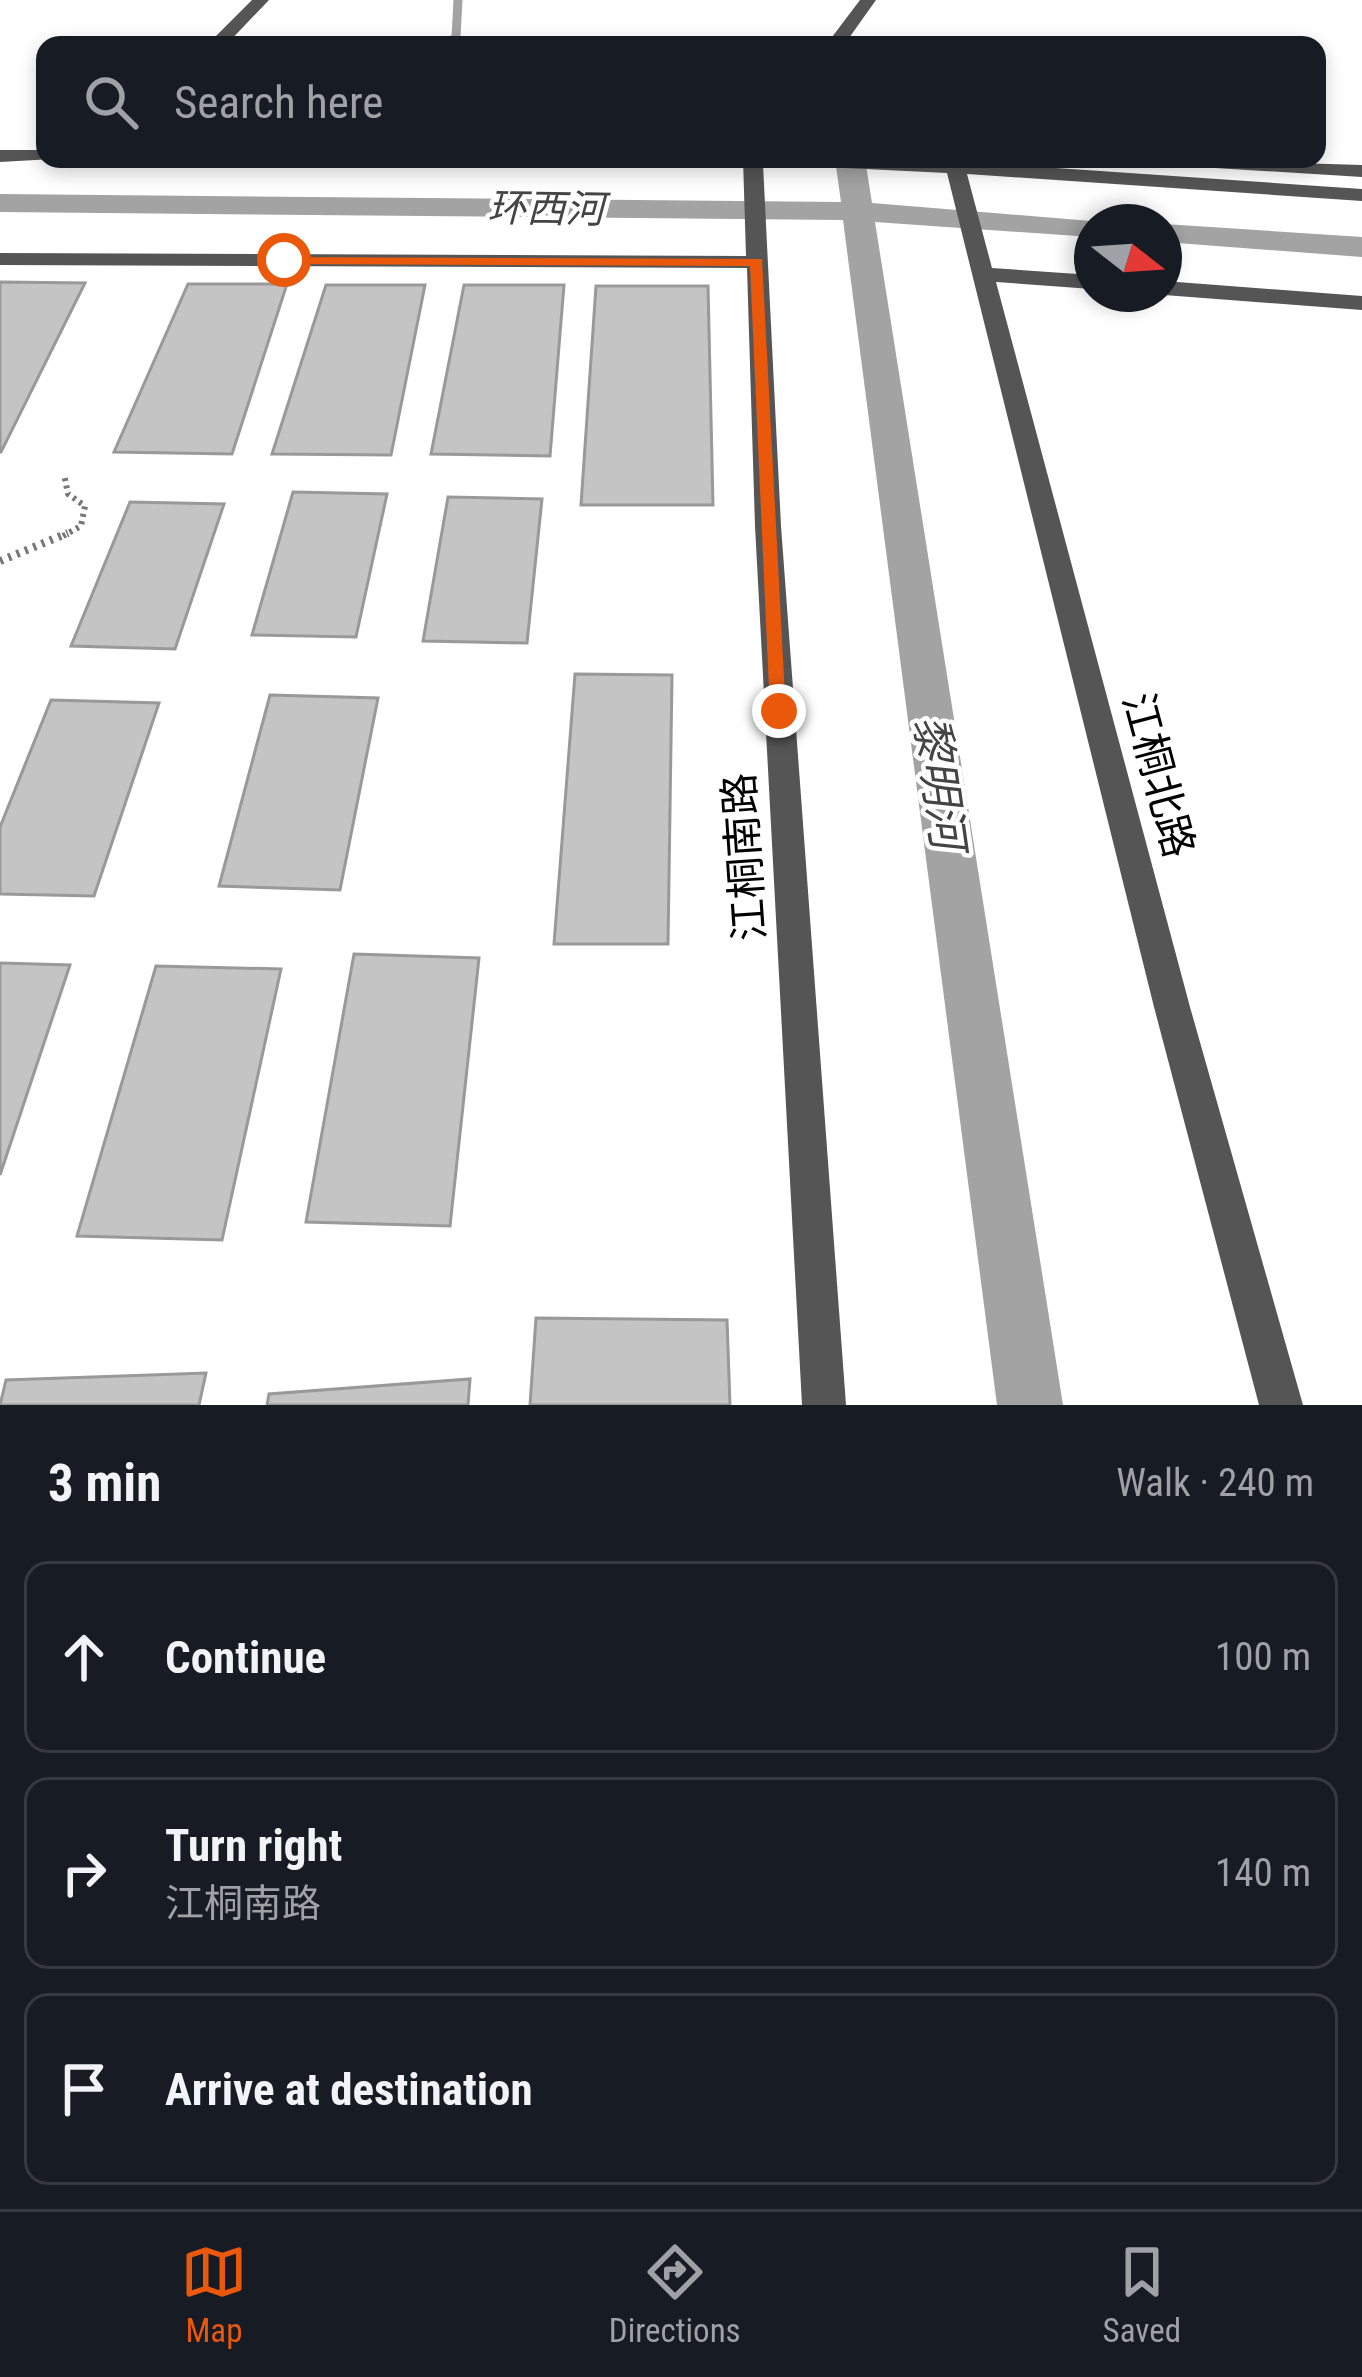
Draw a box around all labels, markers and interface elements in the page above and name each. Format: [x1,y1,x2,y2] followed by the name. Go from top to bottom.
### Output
[36,36,1326,168] search box
[78,69,144,135] icon: search
[174,76,383,129] text: Search here
[487,185,612,233] water label: 环西河
[1074,204,1182,312] north arrow
[257,233,311,287] route start
[752,684,806,738] route end
[1113,688,1204,863] street label: 江桐北路
[904,712,976,861] water label: 黎明河
[714,771,775,942] street label: 江桐南路
[48,1454,161,1513] text: 3 min
[1116,1460,1314,1506] text: Walk · 240 m
[51,1624,117,1690] icon: ahead
[165,1631,326,1684] text: Continue
[1215,1634,1311,1680] text: 100 m
[165,1819,342,1872] text: Turn right
[51,1840,117,1906] icon: right
[1215,1850,1311,1896] text: 140 m
[165,1881,321,1927] text: 江桐南路
[51,2056,117,2122] icon: arrive
[165,2063,533,2116] text: Arrive at destination
[181,2239,247,2350] tab: Map
[609,2239,741,2350] tab: Directions
[1103,2239,1181,2350] tab: Saved

